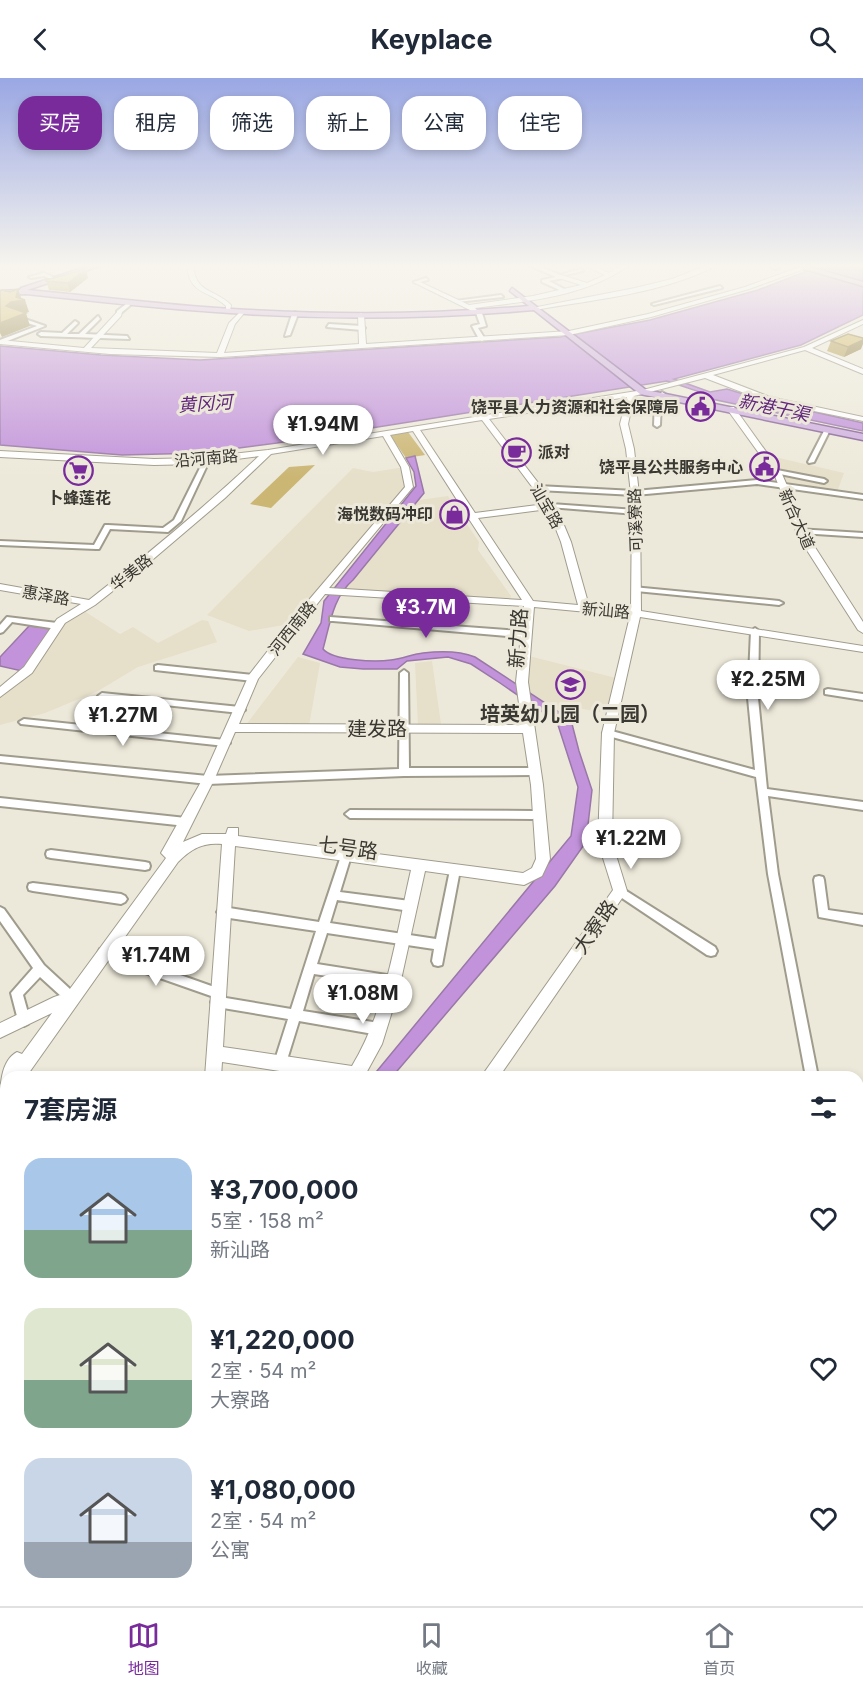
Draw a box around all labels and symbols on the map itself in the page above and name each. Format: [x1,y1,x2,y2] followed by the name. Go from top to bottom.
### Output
[737,390,814,426] water label: 新港干渠
[177,391,236,416] water label: 黄冈河
[684,391,716,423] public building icon: 饶平县人力资源和社会保障局
[471,397,679,417] place label: 饶平县人力资源和社会保障局
[274,405,372,456] pin: ¥1.94M
[501,436,533,468] cafe icon: 派对
[538,442,570,462] place label: 派对
[173,445,239,471] street label: 沿河南路
[748,451,780,483] public building icon: 饶平县公共服务中心
[63,454,95,486] supermarket icon: 卜蜂莲花
[599,457,743,477] place label: 饶平县公共服务中心
[526,480,568,532] street label: 汕宝路
[775,486,819,552] street label: 新合大道
[47,488,111,508] place label: 卜蜂莲花
[624,488,646,552] street label: 可溪寮路
[438,498,470,530] shop icon: 海悦数码冲印
[337,504,433,524] place label: 海悦数码冲印
[106,549,156,595] street label: 华美路
[21,581,71,609] street label: 惠泽路
[384,588,468,639] pin: ¥3.7M
[264,597,320,659] street label: 河西南路
[581,598,631,622] street label: 新汕路
[504,607,532,669] street label: 新力路
[719,660,817,711] pin: ¥2.25M
[554,668,586,700] school or university icon: 培英幼儿园（二园）
[74,696,172,747] pin: ¥1.27M
[480,702,660,726] place label: 培英幼儿园（二园）
[347,717,407,741] street label: 建发路
[582,819,680,870] pin: ¥1.22M
[317,832,379,864] street label: 七号路
[568,896,622,958] street label: 大寮路
[107,936,205,987] pin: ¥1.74M
[314,974,412,1025] pin: ¥1.08M

